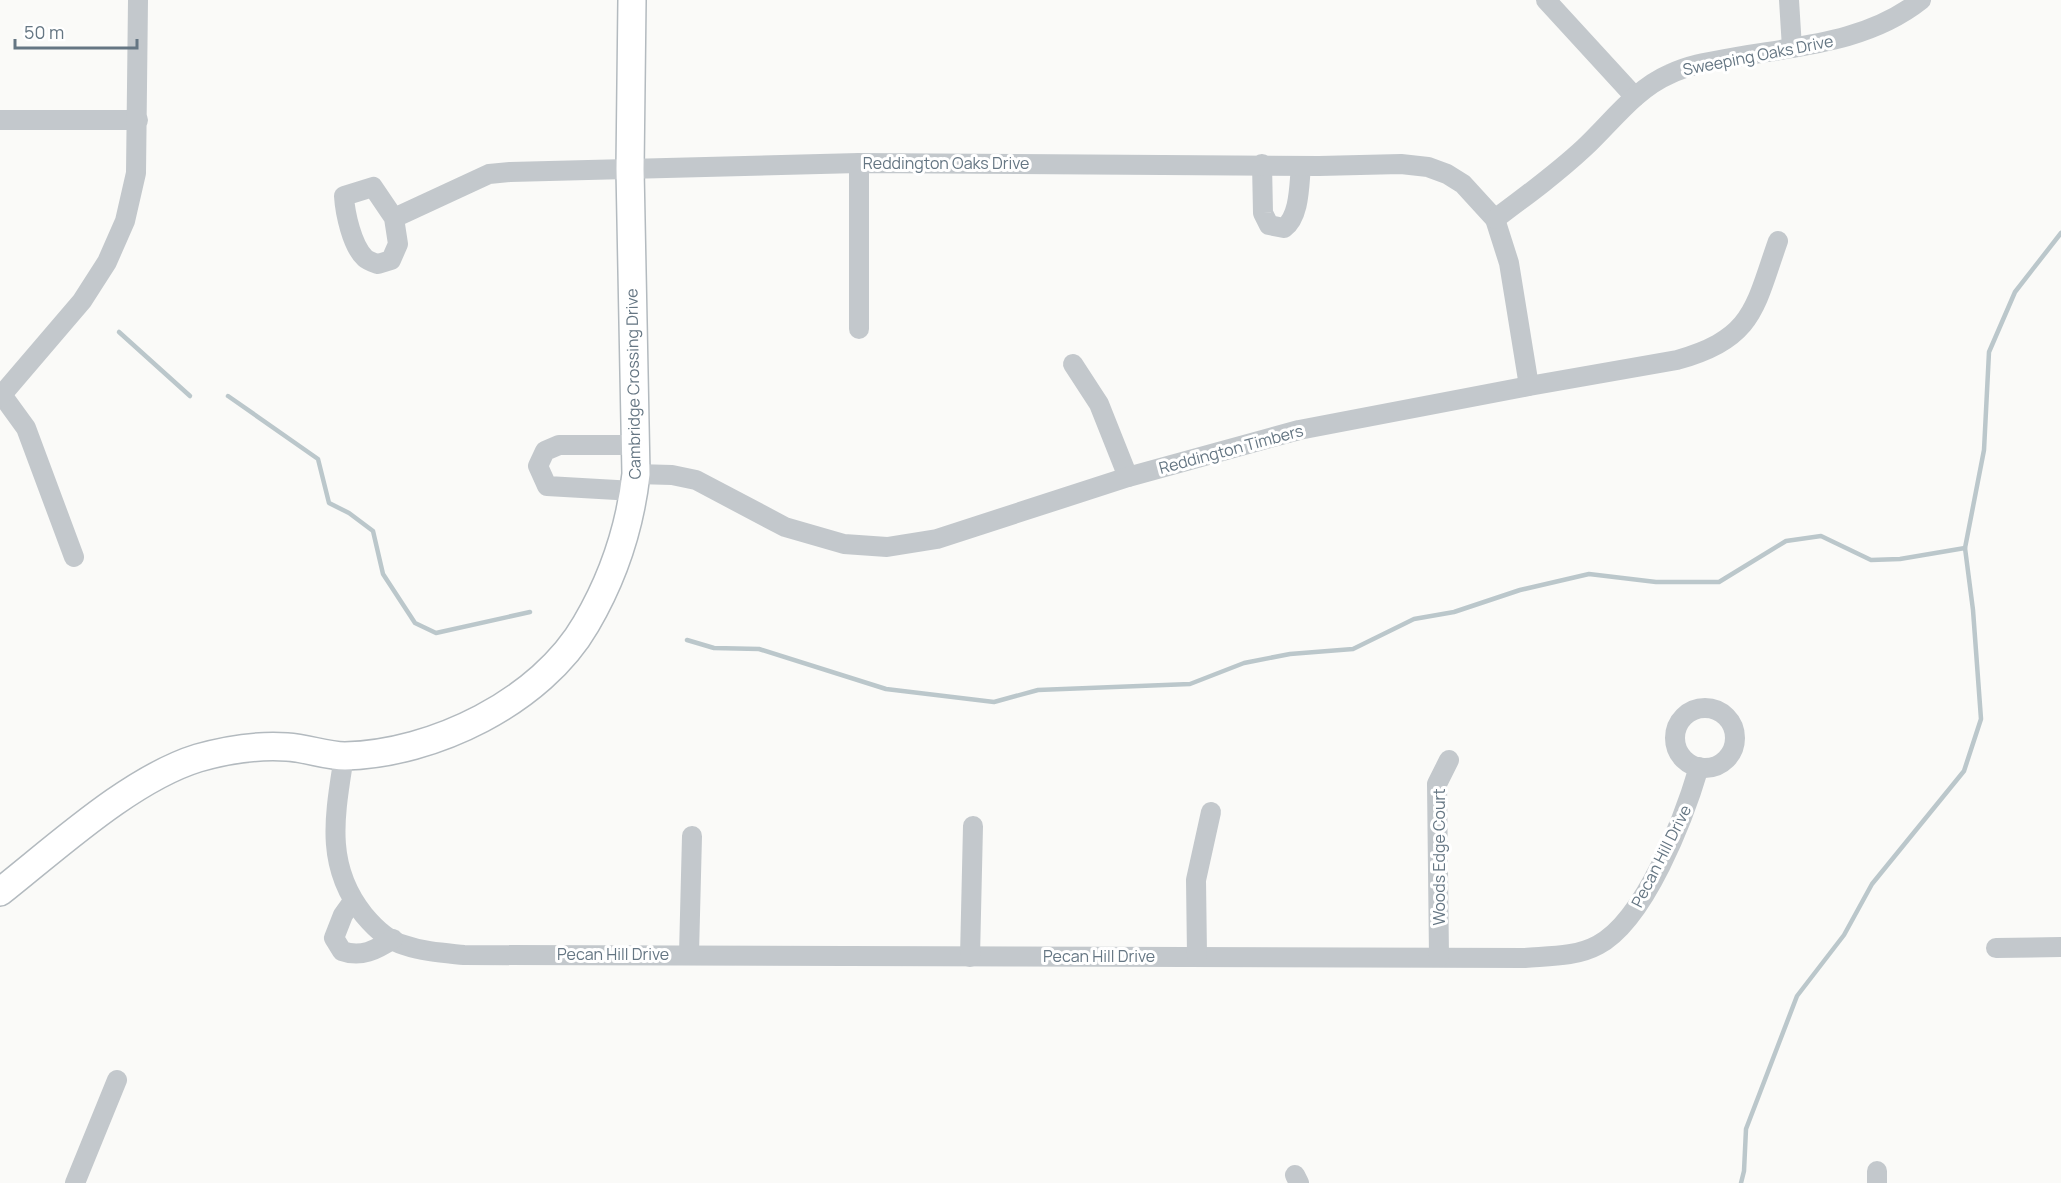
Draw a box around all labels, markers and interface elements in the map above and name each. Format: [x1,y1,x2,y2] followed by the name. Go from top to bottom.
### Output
[15,12,136,50] scale bar
[24,20,64,44] text: 50 m
[1681,30,1835,80] street label: Sweeping Oaks Drive
[863,152,1029,174] street label: Reddington Oaks Drive
[620,288,646,480] street label: Cambridge Crossing Drive
[1156,419,1306,479] street label: Reddington Timbers
[1428,788,1450,926] street label: Woods Edge Court
[1626,801,1696,911] street label: Pecan Hill Drive
[557,943,669,965] street label: Pecan Hill Drive
[1043,945,1155,967] street label: Pecan Hill Drive

